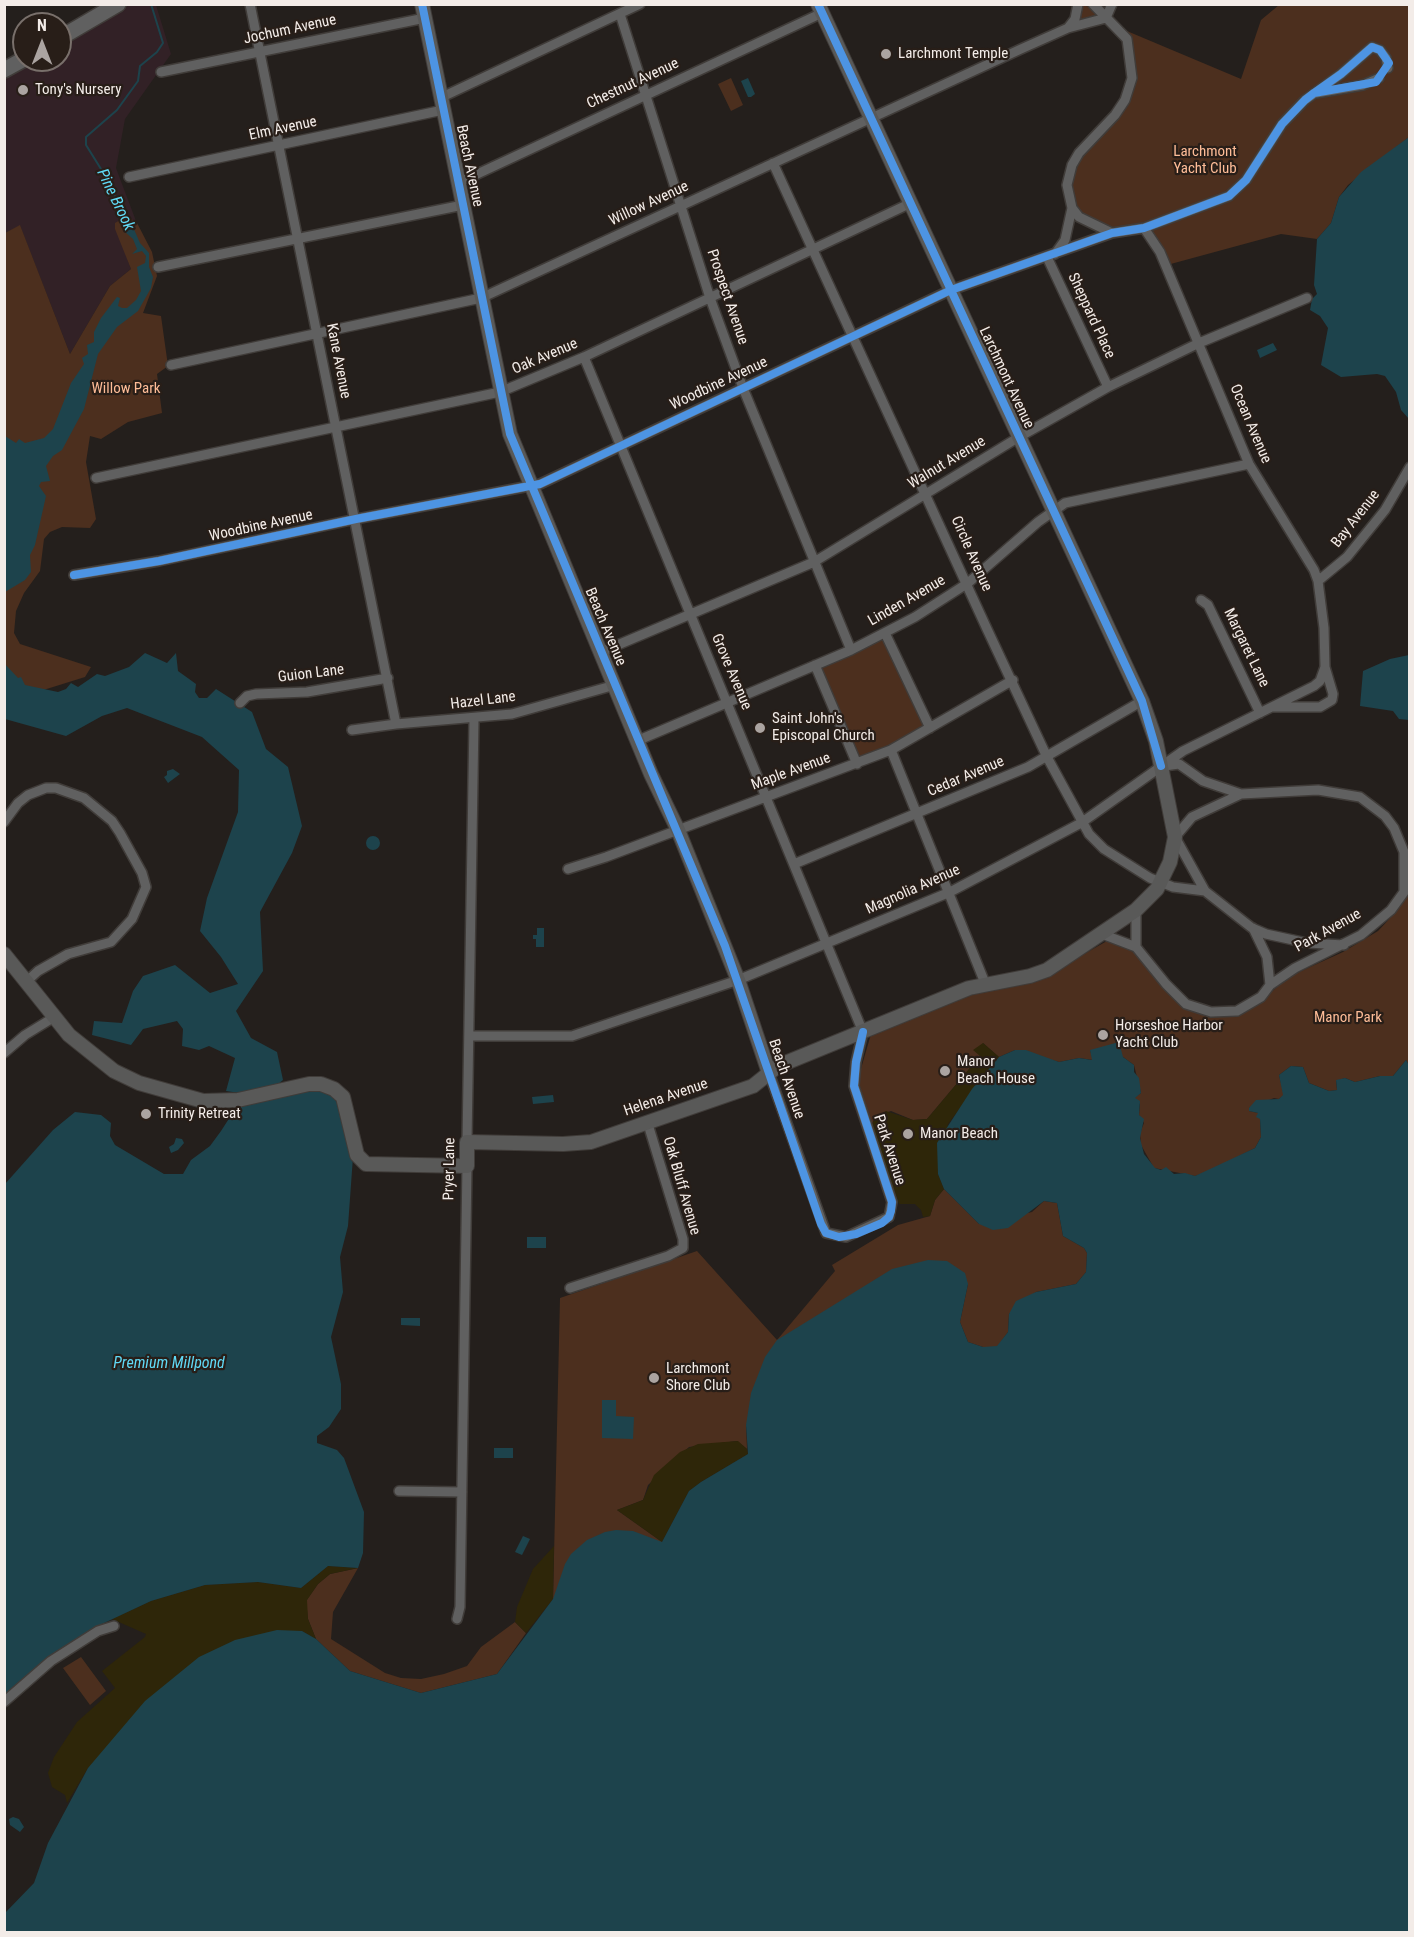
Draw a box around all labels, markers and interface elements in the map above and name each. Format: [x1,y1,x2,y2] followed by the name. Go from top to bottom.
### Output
[242,11,338,49] street label: Jochum Avenue
[12,12,72,72] north arrow
[37,16,47,35] text: N
[898,45,1008,63] place label: Larchmont Temple
[879,47,893,61] marker: Larchmont Temple
[584,55,682,113] street label: Chestnut Avenue
[35,81,121,99] place label: Tony's Nursery
[16,83,30,97] marker: Tony's Nursery
[247,113,319,145] street label: Elm Avenue
[452,123,486,209] street label: Beach Avenue
[1173,143,1237,178] park label: Larchmont Yacht Club
[92,166,138,234] water label: Pine Brook
[606,178,692,230] street label: Willow Avenue
[702,247,752,347] street label: Prospect Avenue
[1063,270,1119,362] street label: Sheppard Place
[322,322,354,400] street label: Kane Avenue
[975,324,1037,432] street label: Larchmont Avenue
[509,335,581,379] street label: Oak Avenue
[667,354,771,414] street label: Woodbine Avenue
[91,380,161,398] park label: Willow Park
[1225,382,1275,466] street label: Ocean Avenue
[905,433,989,493] street label: Walnut Avenue
[1328,487,1384,551] street label: Bay Avenue
[208,506,314,546] street label: Woodbine Avenue
[946,514,996,594] street label: Circle Avenue
[865,572,949,630] street label: Linden Avenue
[580,585,630,669] street label: Beach Avenue
[1219,606,1273,690] street label: Margaret Lane
[707,631,755,713] street label: Grove Avenue
[277,661,345,687] street label: Guion Lane
[449,688,517,714] street label: Hazel Lane
[772,710,875,745] place label: Saint John's Episcopal Church
[753,721,767,735] marker: Saint John's Episcopal Church
[749,749,833,795] street label: Maple Avenue
[925,753,1007,801] street label: Cedar Avenue
[863,861,963,919] street label: Magnolia Avenue
[1292,905,1364,957] street label: Park Avenue
[1314,1009,1382,1027] park label: Manor Park
[1115,1017,1223,1052] place label: Horseshoe Harbor Yacht Club
[1096,1028,1110,1042] marker: Horseshoe Harbor Yacht Club
[764,1037,808,1121] street label: Beach Avenue
[957,1053,1035,1088] place label: Manor Beach House
[938,1064,952,1078] marker: Manor Beach House
[622,1075,710,1121] street label: Helena Avenue
[158,1105,241,1123] place label: Trinity Retreat
[139,1107,153,1121] marker: Trinity Retreat
[869,1112,909,1188] street label: Park Avenue
[920,1125,998,1143] place label: Manor Beach
[901,1127,915,1141] marker: Manor Beach
[658,1135,704,1237] street label: Oak Bluff Avenue
[440,1137,460,1201] street label: Pryer Lane
[113,1354,225,1374] water label: Premium Millpond
[666,1360,730,1395] place label: Larchmont Shore Club
[647,1371,661,1385] marker: Larchmont Shore Club

